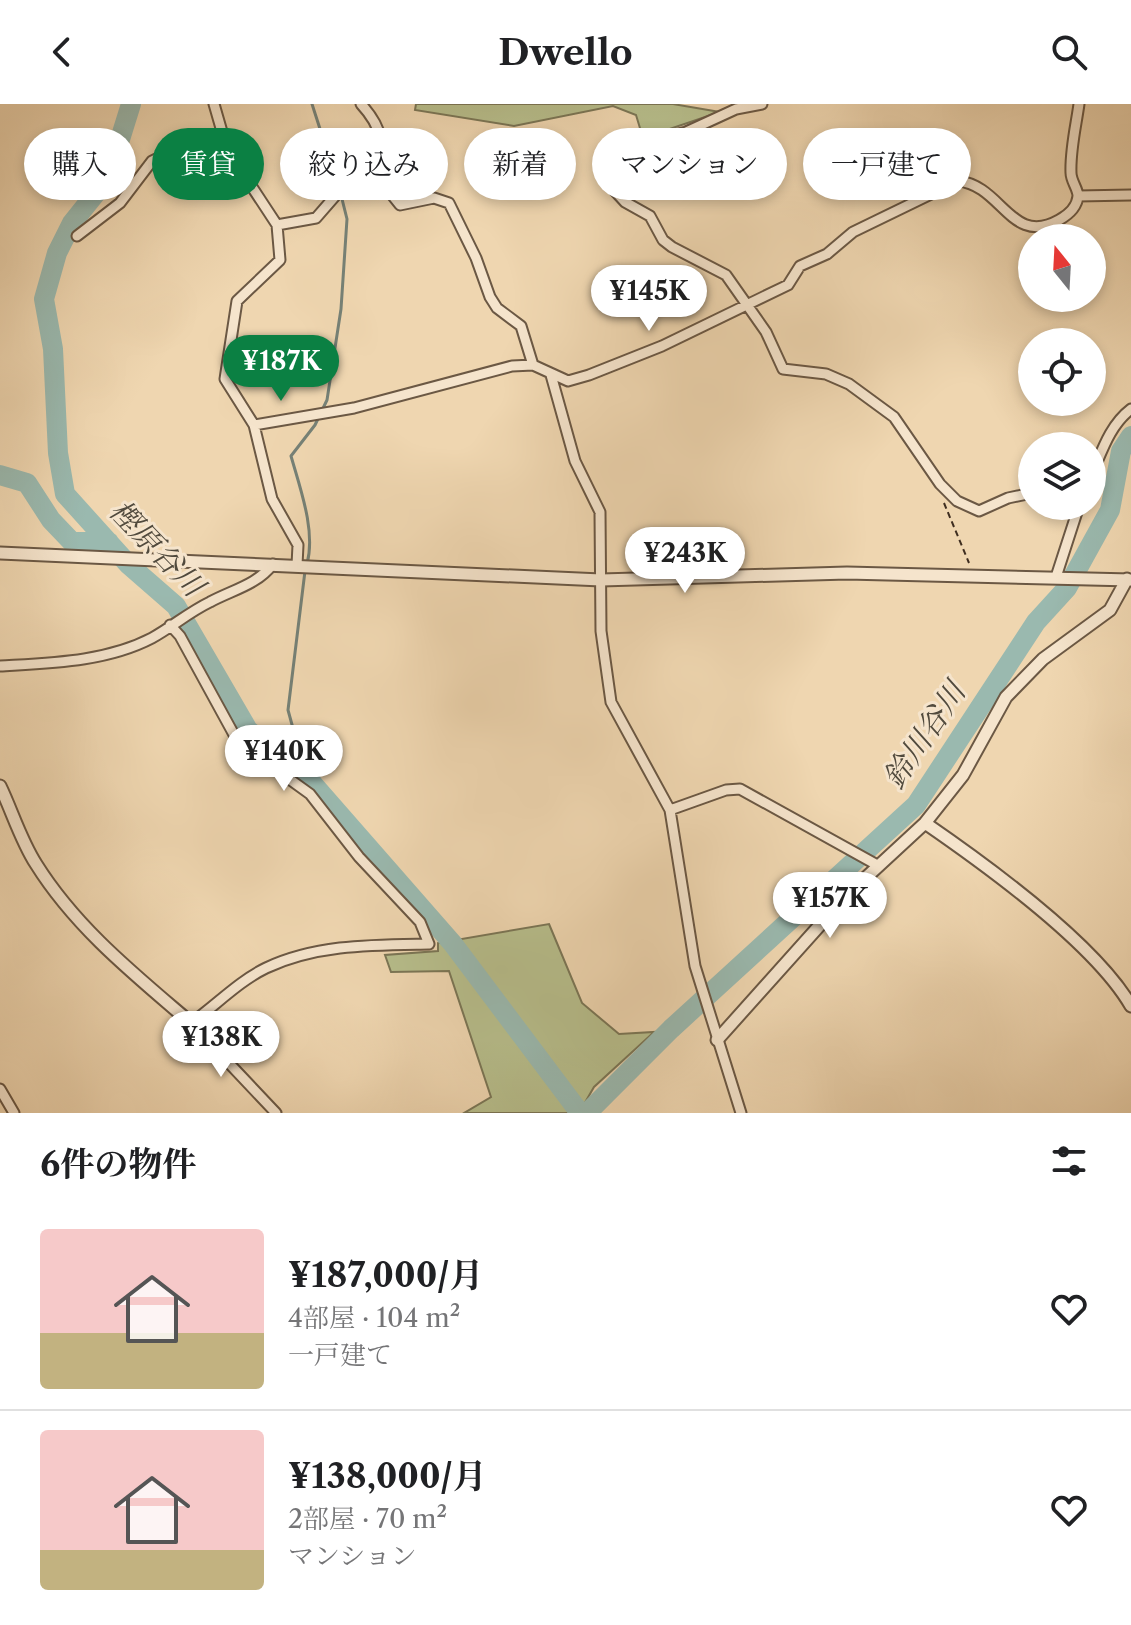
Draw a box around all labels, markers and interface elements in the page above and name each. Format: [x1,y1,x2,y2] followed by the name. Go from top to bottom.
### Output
[40,30,84,74] icon: back
[498,30,633,74] text: Dwello
[1047,30,1091,74] icon: search
[24,128,136,200] chip: 購入
[152,128,264,200] chip: 賃貸
[280,128,448,200] chip: 絞り込み
[464,128,576,200] chip: 新着
[592,128,787,200] chip: マンション
[803,128,971,200] chip: 一戸建て
[1018,224,1106,312] north arrow
[1018,224,1106,520] map controls
[593,265,705,333] pin: ¥145K
[609,275,689,307] text: ¥145K
[1018,328,1106,416] button: locate
[225,335,337,403] pin: ¥187K
[241,345,321,377] text: ¥187K
[1018,432,1106,520] button: layers
[102,492,214,606] water label: 樫原谷川
[629,527,741,595] pin: ¥243K
[643,537,727,569] text: ¥243K
[875,672,975,795] water label: 鈴川谷川
[228,725,340,793] pin: ¥140K
[243,735,325,767] text: ¥140K
[774,872,886,940] pin: ¥157K
[791,882,869,914] text: ¥157K
[165,1011,277,1079] pin: ¥138K
[181,1021,261,1053] text: ¥138K
[1047,1139,1091,1183] icon: filters
[40,1143,196,1185] text: 6件の物件
[288,1254,483,1296] text: ¥187,000/月
[104,1261,200,1357] icon: home
[1047,1287,1091,1331] icon: heart
[288,1302,460,1334] text: 4部屋 · 104 m²
[288,1339,392,1371] text: 一戸建て
[288,1455,487,1497] text: ¥138,000/月
[104,1462,200,1558] icon: home
[1047,1488,1091,1532] icon: heart
[288,1503,447,1535] text: 2部屋 · 70 m²
[288,1540,417,1572] text: マンション

